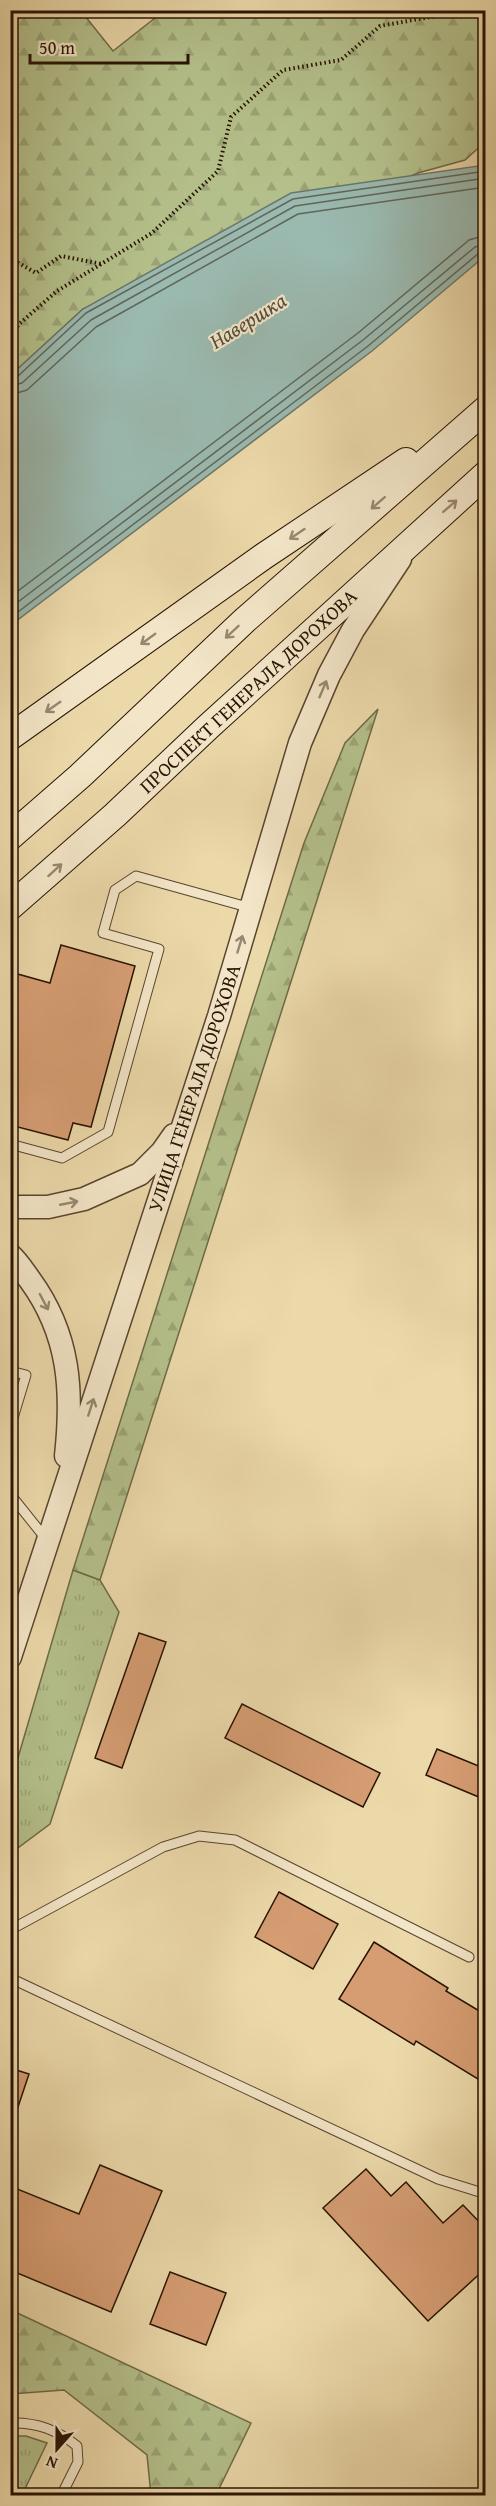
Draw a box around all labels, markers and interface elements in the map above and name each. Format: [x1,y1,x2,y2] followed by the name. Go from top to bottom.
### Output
[30,27,188,65] scale bar
[39,34,75,61] text: 50 m
[203,285,292,356] water label: Навершка
[371,496,386,510] one-way arrow
[442,499,457,513] one-way arrow
[290,528,306,540] one-way arrow
[132,582,363,800] street label: ПРОСПЕКТ ГЕНЕРАЛА ДОРОХОВА
[225,625,240,639] one-way arrow
[141,633,157,645] one-way arrow
[319,680,330,698] one-way arrow
[45,701,61,713] one-way arrow
[48,863,63,877] one-way arrow
[236,935,247,954] one-way arrow
[140,960,247,1215] street label: УЛИЦА ГЕНЕРАЛА ДОРОХОВА
[59,1196,78,1208] one-way arrow
[38,1293,50,1310] one-way arrow
[87,1398,98,1417] one-way arrow
[27,2419,87,2479] north arrow
[42,2450,61,2476] text: N

